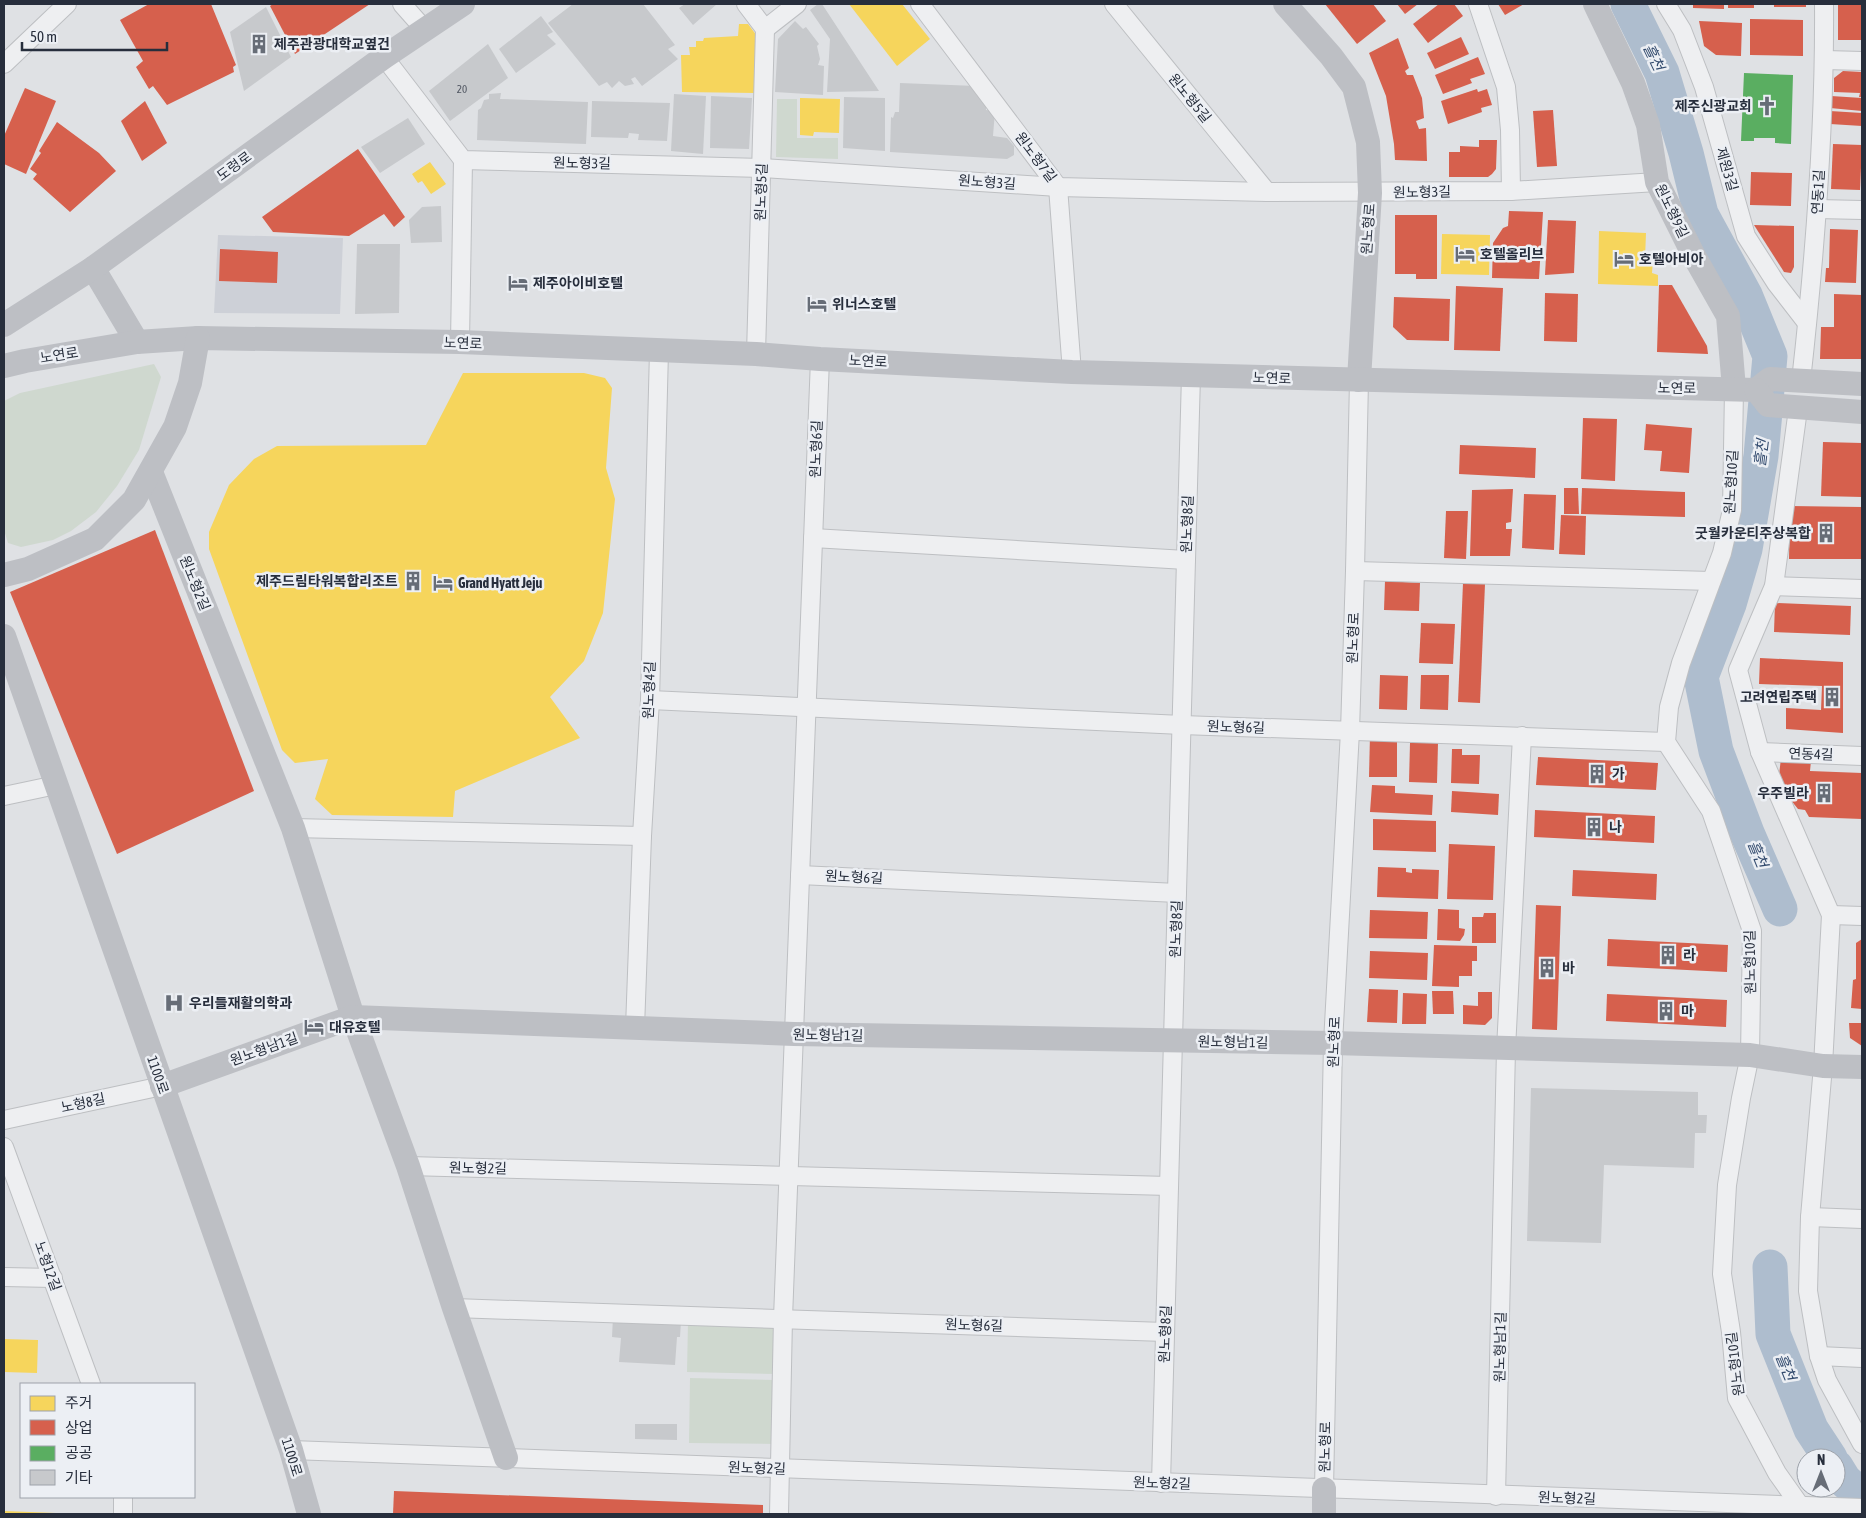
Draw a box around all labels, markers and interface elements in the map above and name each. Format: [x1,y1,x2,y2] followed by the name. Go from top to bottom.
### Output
[22,20,168,52] scale bar
[30,28,57,45] text: 50 m
[248,33,270,55] building icon: 제주관광대학교옆건
[274,36,390,52] place label: 제주관광대학교옆건
[1640,41,1669,75] water label: 흘천
[1165,70,1215,126] street label: 원노형5길
[457,83,467,95] house number: 20
[1756,95,1778,117] church icon: 제주신광교회
[1675,98,1752,114] place label: 제주신광교회
[1012,129,1060,185] street label: 원노형7길
[1713,145,1741,193] street label: 제원3길
[214,148,254,184] street label: 도령로
[553,154,611,172] street label: 원노형3길
[752,163,770,221] street label: 원노형5길
[1809,169,1827,215] street label: 연동1길
[957,172,1017,192] street label: 원노형3길
[1652,181,1692,241] street label: 원노형9길
[1393,183,1451,201] street label: 원노형3길
[1358,203,1378,255] street label: 원노형로
[1454,243,1476,265] hotel icon: 호텔올리브
[1480,246,1545,262] place label: 호텔올리브
[1613,248,1635,270] hotel icon: 호텔아비아
[1639,251,1704,267] place label: 호텔아비아
[507,272,529,294] hotel icon: 제주아이비호텔
[533,275,623,291] place label: 제주아이비호텔
[806,293,828,315] hotel icon: 위너스호텔
[832,296,897,312] place label: 위너스호텔
[443,334,483,352] street label: 노연로
[39,344,79,366] street label: 노연로
[848,352,888,370] street label: 노연로
[1252,369,1292,387] street label: 노연로
[1658,380,1697,396] street label: 노연로
[807,420,825,478] street label: 원노형6길
[1751,436,1771,468] water label: 흘천
[1721,449,1741,515] street label: 원노형10길
[1178,495,1196,553] street label: 원노형8길
[1815,522,1837,544] building icon: 굿월카운티주상복합
[1695,525,1811,541] place label: 굿월카운티주상복합
[177,553,213,613] street label: 원노형2길
[402,570,424,592] building icon: 제주드림타워복합리조트
[432,572,454,594] hotel icon: Grand Hyatt Jeju
[256,573,398,589] place label: 제주드림타워복합리조트
[458,575,542,591] place label: Grand Hyatt Jeju
[1344,612,1362,664] street label: 원노형로
[640,661,658,719] street label: 원노형4길
[1821,686,1843,708] building icon: 고려연립주택
[1740,689,1817,705] place label: 고려연립주택
[1207,718,1265,736] street label: 원노형6길
[1788,745,1834,763] street label: 연동4길
[1586,763,1608,785] building icon: 가
[1612,766,1625,782] place label: 가
[1813,782,1835,804] building icon: 우주빌라
[1757,785,1809,801] place label: 우주빌라
[1583,816,1605,838] building icon: 나
[1609,819,1622,835] place label: 나
[1745,838,1772,872] water label: 흘천
[825,867,883,887] street label: 원노형6길
[1167,900,1185,958] street label: 원노형8길
[1741,930,1759,994] street label: 원노형10길
[1657,944,1679,966] building icon: 라
[1683,947,1696,963] place label: 라
[1536,957,1558,979] building icon: 바
[1562,960,1575,976] place label: 바
[163,992,185,1014] hospital icon: 우리들재활의학과
[189,995,292,1011] place label: 우리들재활의학과
[1655,1000,1677,1022] building icon: 마
[1681,1003,1694,1019] place label: 마
[303,1016,325,1038] hotel icon: 대유호텔
[1325,1016,1343,1068] street label: 원노형로
[329,1019,381,1035] place label: 대유호텔
[792,1026,864,1044] street label: 원노형남1길
[228,1029,300,1069] street label: 원노형남1길
[1197,1033,1269,1051] street label: 원노형남1길
[144,1054,172,1096] street label: 1100로
[59,1090,107,1116] street label: 노형8길
[449,1159,507,1177] street label: 원노형2길
[32,1239,64,1293] street label: 노형12길
[1156,1305,1174,1363] street label: 원노형8길
[1491,1311,1509,1383] street label: 원노형남1길
[945,1316,1003,1334] street label: 원노형6길
[1723,1331,1747,1397] street label: 원노형10길
[1773,1351,1800,1385] water label: 흘천
[20,1383,195,1498] legend
[65,1394,93,1411] text: 주거
[65,1419,93,1436] text: 상업
[1317,1421,1333,1473] street label: 원노형로
[279,1436,305,1478] street label: 1100로
[65,1444,93,1461] text: 공공
[1796,1448,1846,1498] north arrow
[1817,1452,1825,1468] text: N
[728,1459,786,1477] street label: 원노형2길
[65,1469,93,1486] text: 기타
[1133,1474,1191,1492] street label: 원노형2길
[1538,1489,1596,1507] street label: 원노형2길

